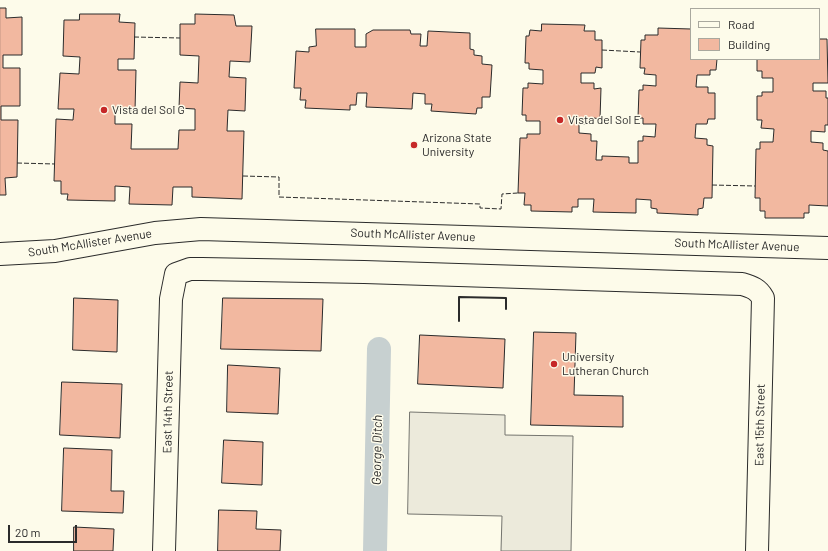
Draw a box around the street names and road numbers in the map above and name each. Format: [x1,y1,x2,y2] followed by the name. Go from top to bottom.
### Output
[27,226,153,260] street label: South McAllister Avenue
[350,226,476,244] street label: South McAllister Avenue
[674,236,800,254] street label: South McAllister Avenue
[160,371,176,453] street label: East 14th Street
[752,384,768,466] street label: East 15th Street

